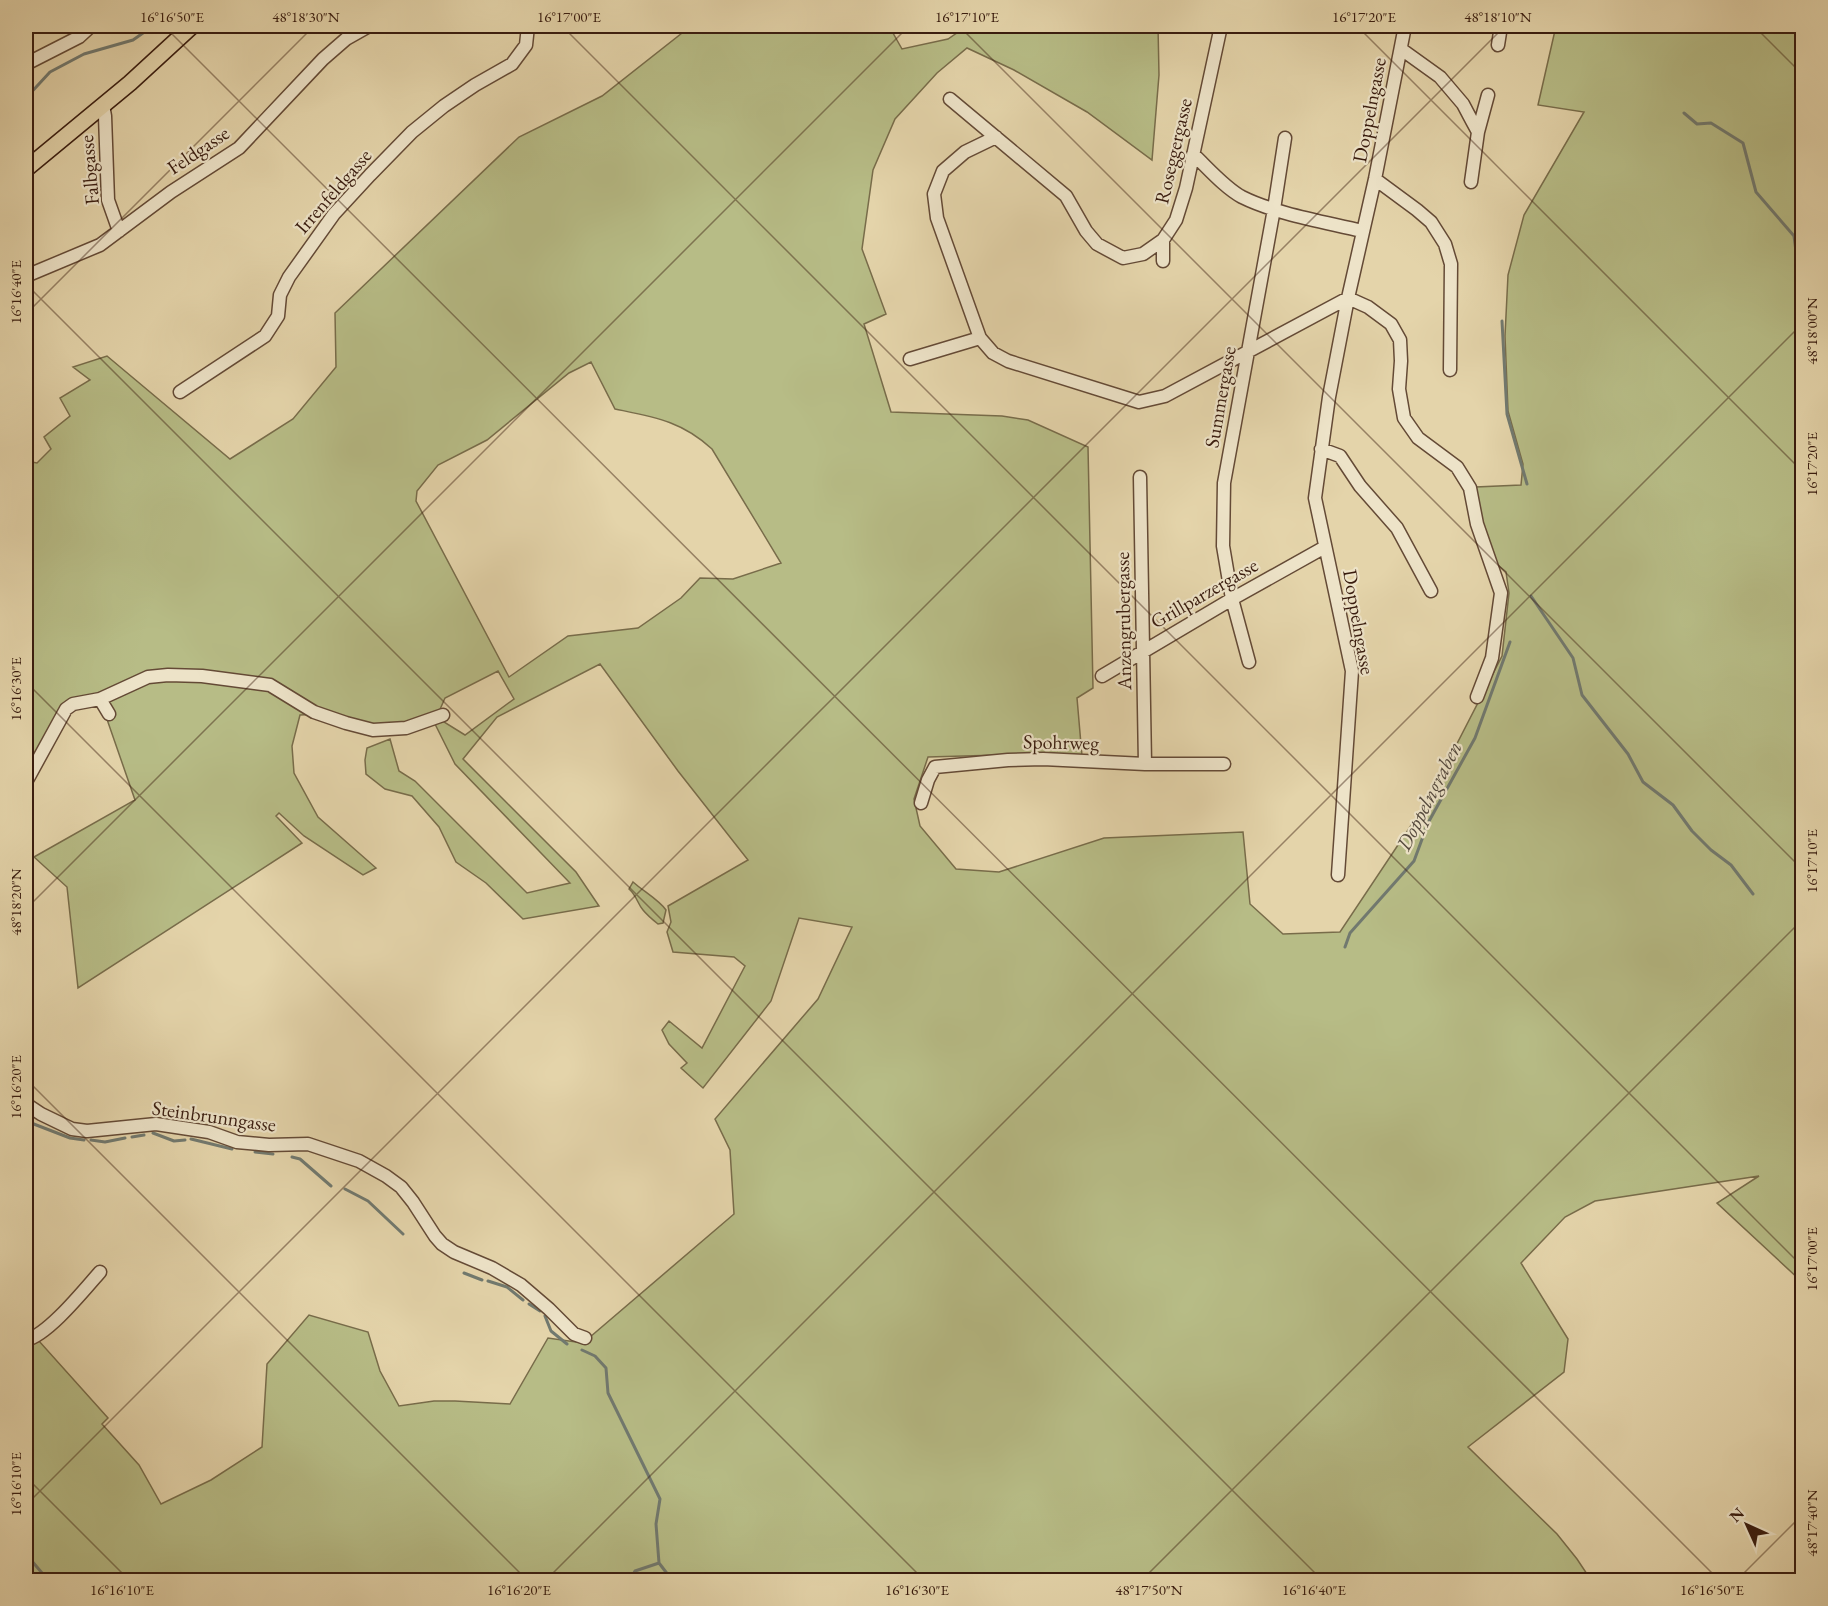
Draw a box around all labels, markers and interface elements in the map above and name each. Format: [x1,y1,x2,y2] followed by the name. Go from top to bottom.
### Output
[140,7,205,26] text: 16°16'50"E
[272,7,340,26] text: 48°18'30"N
[537,7,602,26] text: 16°17'00"E
[935,7,1000,26] text: 16°17'10"E
[1332,7,1397,26] text: 16°17'20"E
[1464,7,1532,26] text: 48°18'10"N
[1346,55,1392,165] street label: Doppelngasse
[1148,95,1198,206] street label: Roseggergasse
[162,120,234,180] street label: Feldgasse
[73,134,105,206] street label: Falbgasse
[289,143,377,239] street label: Irrenfeldgasse
[6,259,25,324] text: 16°16'40"E
[1802,297,1821,365] text: 48°18'00"N
[1198,344,1242,450] street label: Summergasse
[1802,431,1821,496] text: 16°17'20"E
[1109,551,1137,691] street label: Anzengrubergasse
[1146,552,1263,634] street label: Grillparzergasse
[1337,567,1381,677] street label: Doppelngasse
[6,656,25,721] text: 16°16'30"E
[1023,728,1099,756] street label: Spohrweg
[1389,736,1468,856] water label: Doppelngraben
[1802,828,1821,893] text: 16°17'10"E
[6,868,25,936] text: 48°18'20"N
[6,1054,25,1119] text: 16°16'20"E
[150,1094,278,1138] street label: Steinbrunngasse
[1802,1226,1821,1291] text: 16°17'00"E
[6,1451,25,1516] text: 16°16'10"E
[1802,1489,1821,1557] text: 48°17'40"N
[1717,1495,1777,1555] north arrow
[1725,1503,1749,1527] text: N
[90,1580,155,1599] text: 16°16'10"E
[487,1580,552,1599] text: 16°16'20"E
[885,1580,950,1599] text: 16°16'30"E
[1115,1580,1183,1599] text: 48°17'50"N
[1282,1580,1347,1599] text: 16°16'40"E
[1680,1580,1745,1599] text: 16°16'50"E

